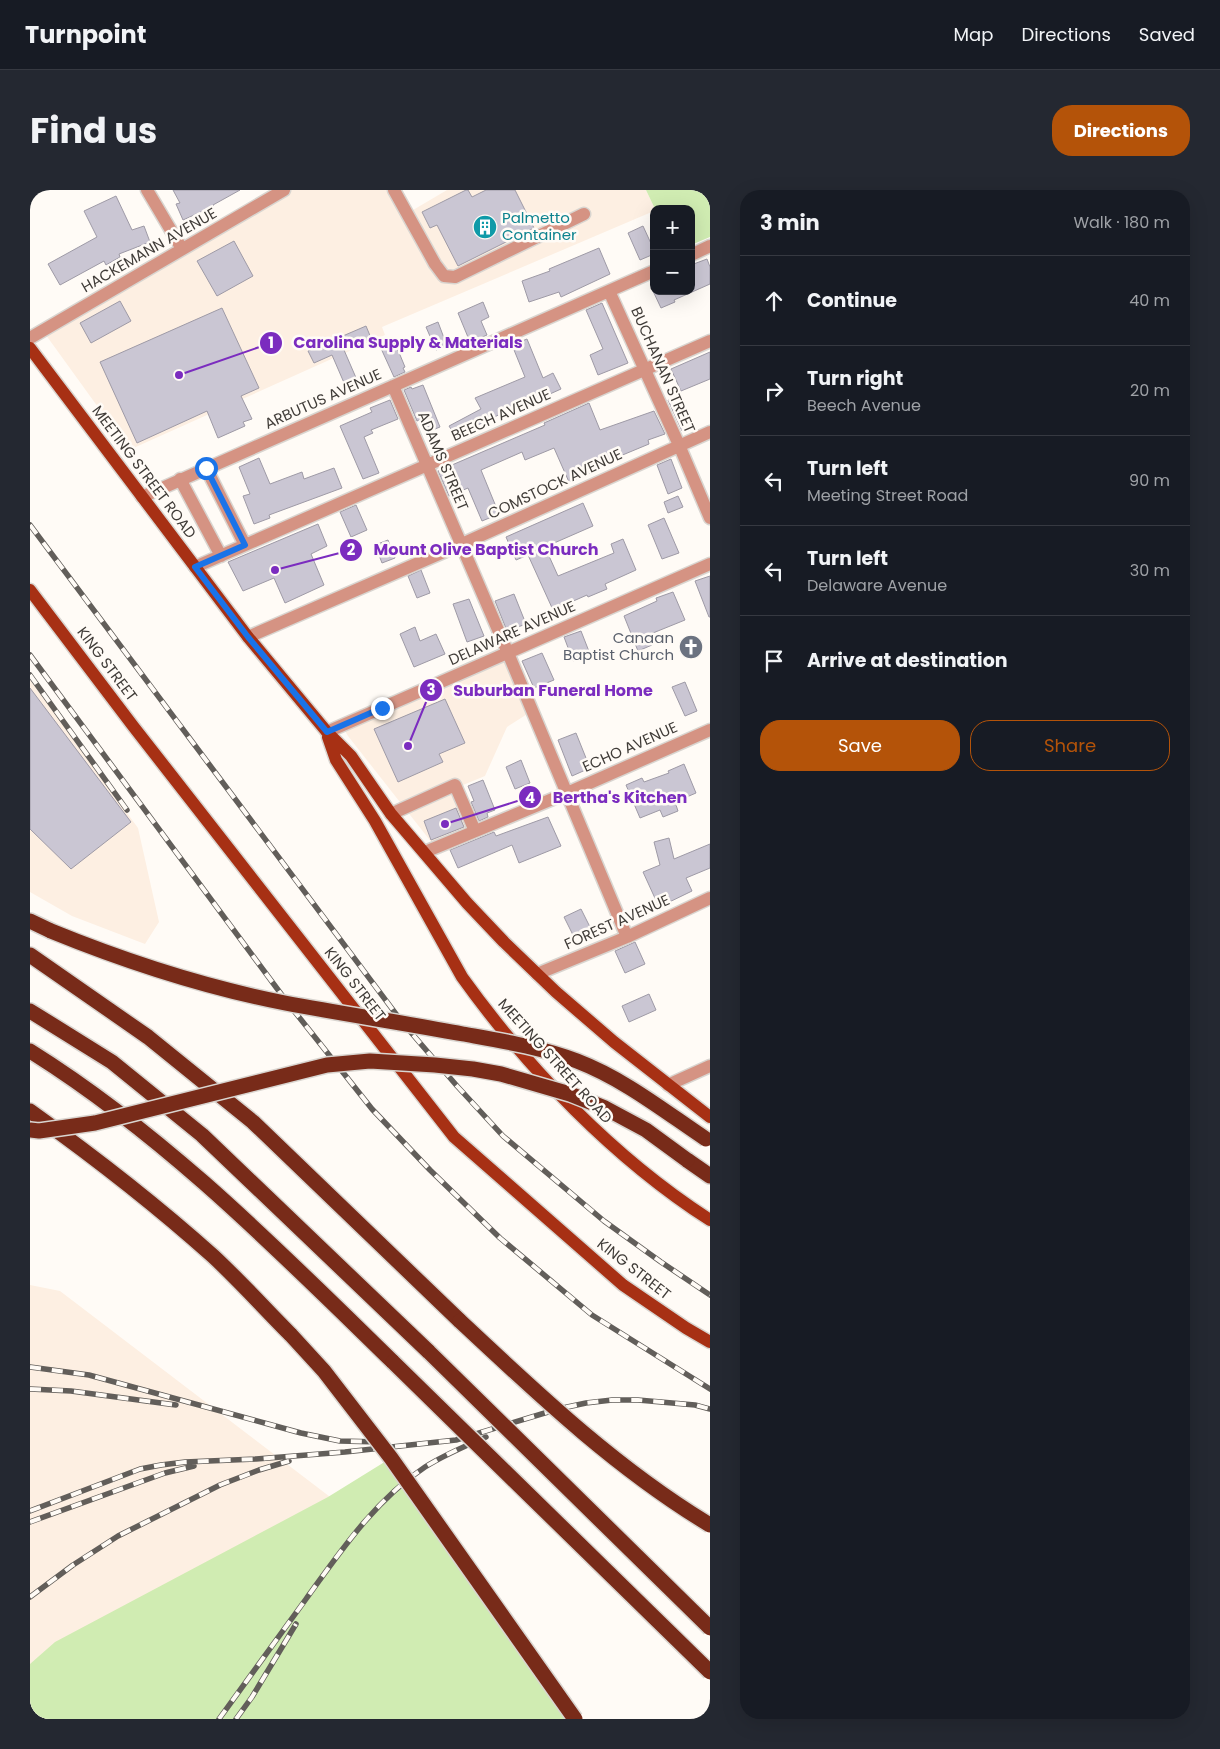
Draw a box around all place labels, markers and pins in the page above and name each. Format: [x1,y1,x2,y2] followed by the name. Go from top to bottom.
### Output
[502,207,577,245] place label: Palmetto Container
[472,214,498,240] building icon: Palmetto Container
[258,327,533,358] callout: Carolina Supply & Materials
[338,534,608,565] callout: Mount Olive Baptist Church
[563,627,674,665] place label: Canaan Baptist Church
[678,634,704,660] church icon: Canaan Baptist Church
[418,674,663,705] callout: Suburban Funeral Home
[518,782,698,813] callout: Bertha's Kitchen

